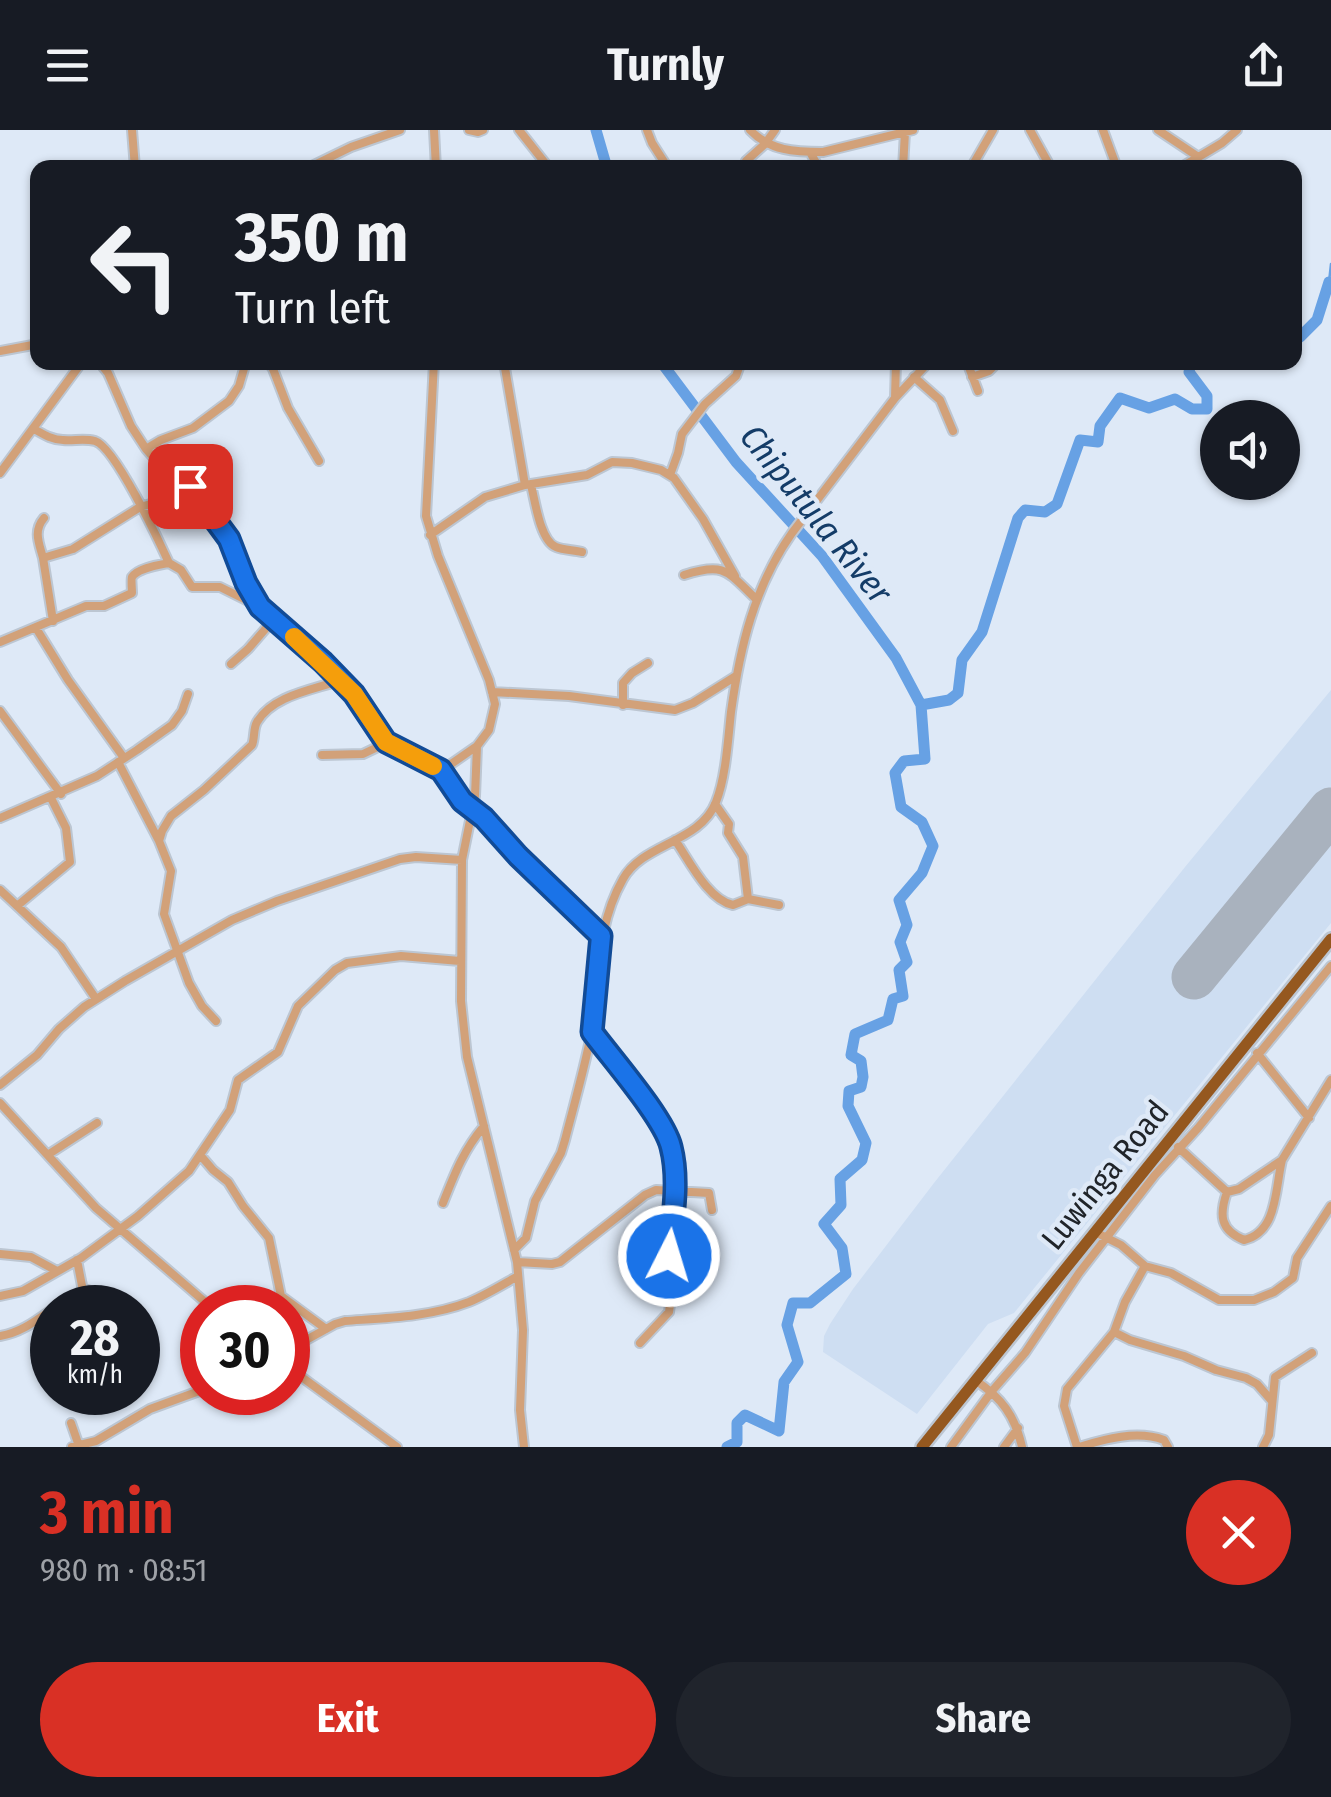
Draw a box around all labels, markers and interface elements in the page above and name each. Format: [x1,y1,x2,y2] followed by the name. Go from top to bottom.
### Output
[40,38,95,93] icon: menu
[607,38,724,92] text: Turnly
[1236,38,1291,93] icon: share
[235,196,409,280] text: 350 m
[70,200,200,330] icon: left
[235,281,390,335] text: Turn left
[1200,400,1300,500] map controls
[1200,400,1300,500] button: sound
[731,416,902,613] water label: Chiputula River
[148,444,233,529] pin
[163,459,218,514] icon: arrive
[1034,1093,1176,1257] street label: Luwinga Road
[617,1204,721,1308] position arrow
[180,1285,310,1415] speed limit sign: 30
[70,1308,120,1368] text: 28
[67,1360,123,1390] text: km/h
[40,1477,174,1549] text: 3 min
[1186,1480,1291,1585] button: close
[40,1551,207,1589] text: 980 m · 08:51
[40,1662,656,1777] button: Exit
[676,1662,1291,1777] button: Share

